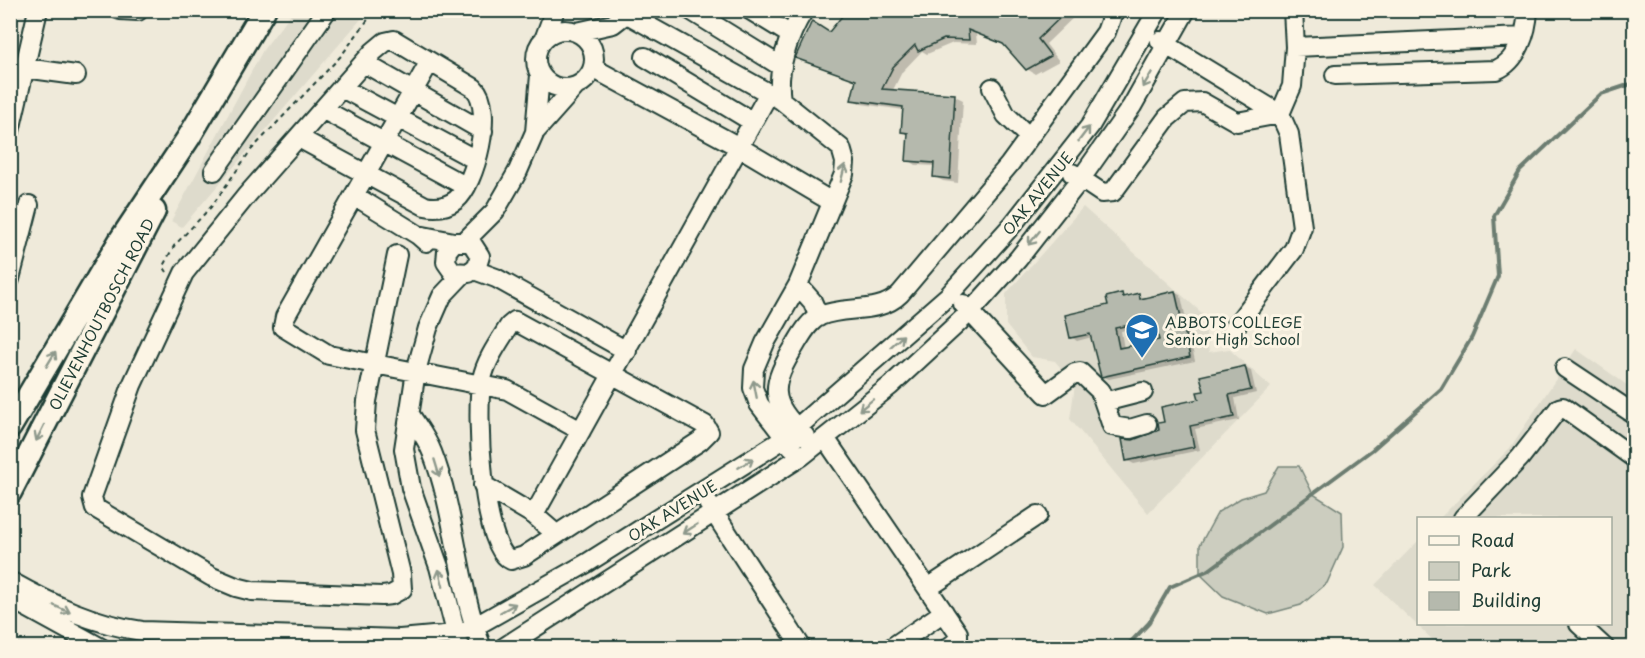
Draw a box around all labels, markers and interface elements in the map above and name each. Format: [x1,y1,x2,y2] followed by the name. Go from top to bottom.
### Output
[1141,71,1153,88] one-way arrow
[1078,127,1090,143] one-way arrow
[996,146,1078,240] street label: OAK AVENUE
[837,164,849,183] one-way arrow
[42,214,160,414] street label: OLIEVENHOUTBOSCH ROAD
[1027,230,1040,246] one-way arrow
[1165,310,1303,350] place label: ABBOTS COLLEGE Senior High School
[1124,312,1160,359] school or university icon: ABBOTS COLLEGE Senior High School
[889,334,905,347] one-way arrow
[45,351,57,368] one-way arrow
[749,380,760,400] one-way arrow
[858,398,874,411] one-way arrow
[33,423,45,441] one-way arrow
[737,457,754,469] one-way arrow
[432,458,443,477] one-way arrow
[623,473,721,547] street label: OAK AVENUE
[1417,517,1612,625] legend
[682,523,699,535] one-way arrow
[1471,526,1515,553] text: Road
[1471,556,1511,583] text: Park
[435,568,447,587] one-way arrow
[1471,586,1541,613] text: Building
[498,602,516,613] one-way arrow
[52,603,70,615] one-way arrow

